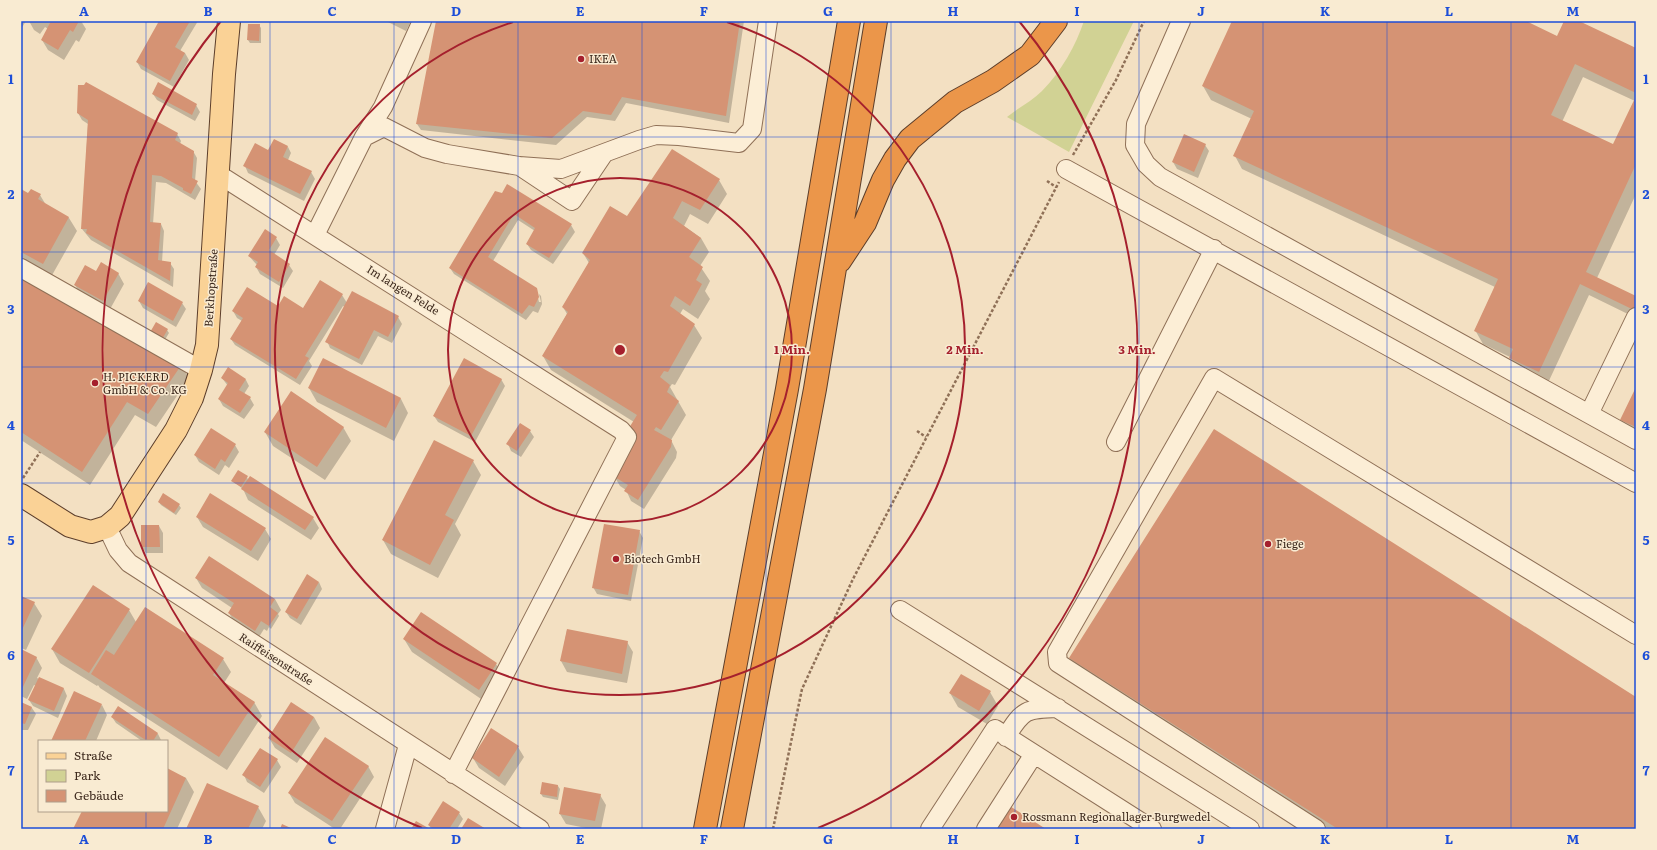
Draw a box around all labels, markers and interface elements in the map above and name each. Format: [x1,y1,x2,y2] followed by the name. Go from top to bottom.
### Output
[79,1,89,20] text: A
[204,1,213,20] text: B
[327,1,337,20] text: C
[451,1,461,20] text: D
[576,1,585,20] text: E
[700,1,708,20] text: F
[823,1,833,20] text: G
[948,1,959,20] text: H
[1074,1,1080,20] text: I
[1197,1,1205,20] text: J
[1320,1,1331,20] text: K
[1445,1,1453,20] text: L
[1567,1,1580,20] text: M
[589,50,617,66] place label: IKEA
[576,54,586,64] marker: IKEA
[8,69,14,88] text: 1
[1643,69,1649,88] text: 1
[8,184,15,203] text: 2
[1643,184,1650,203] text: 2
[199,248,221,327] street label: Berkhopstraße
[364,260,443,318] street label: Im langen Felde
[7,299,15,318] text: 3
[1642,299,1650,318] text: 3
[774,340,810,358] text: 1 Min.
[946,340,984,358] text: 2 Min.
[1118,340,1156,358] text: 3 Min.
[613,343,627,357] centre of rings
[103,368,187,397] place label: H. PICKERD GmbH & Co. KG
[90,378,100,388] marker: H. PICKERD GmbH & Co. KG
[7,415,15,434] text: 4
[1642,415,1650,434] text: 4
[7,530,15,549] text: 5
[1642,530,1650,549] text: 5
[1276,535,1304,551] place label: Fiege
[1263,539,1273,549] marker: Fiege
[624,550,701,566] place label: Biotech GmbH
[611,554,621,564] marker: Biotech GmbH
[236,628,317,688] street label: Raiffeisenstraße
[7,645,15,664] text: 6
[1642,645,1650,664] text: 6
[38,740,168,812] legend
[74,746,112,764] text: Straße
[7,760,15,779] text: 7
[1642,760,1650,779] text: 7
[74,766,101,784] text: Park
[74,786,123,804] text: Gebäude
[1022,808,1211,824] place label: Rossmann Regionallager Burgwedel
[1009,812,1019,822] marker: Rossmann Regionallager Burgwedel
[79,829,89,848] text: A
[204,829,213,848] text: B
[327,829,337,848] text: C
[451,829,461,848] text: D
[576,829,585,848] text: E
[700,829,708,848] text: F
[823,829,833,848] text: G
[948,829,959,848] text: H
[1074,829,1080,848] text: I
[1197,829,1205,848] text: J
[1320,829,1331,848] text: K
[1445,829,1453,848] text: L
[1567,829,1580,848] text: M

